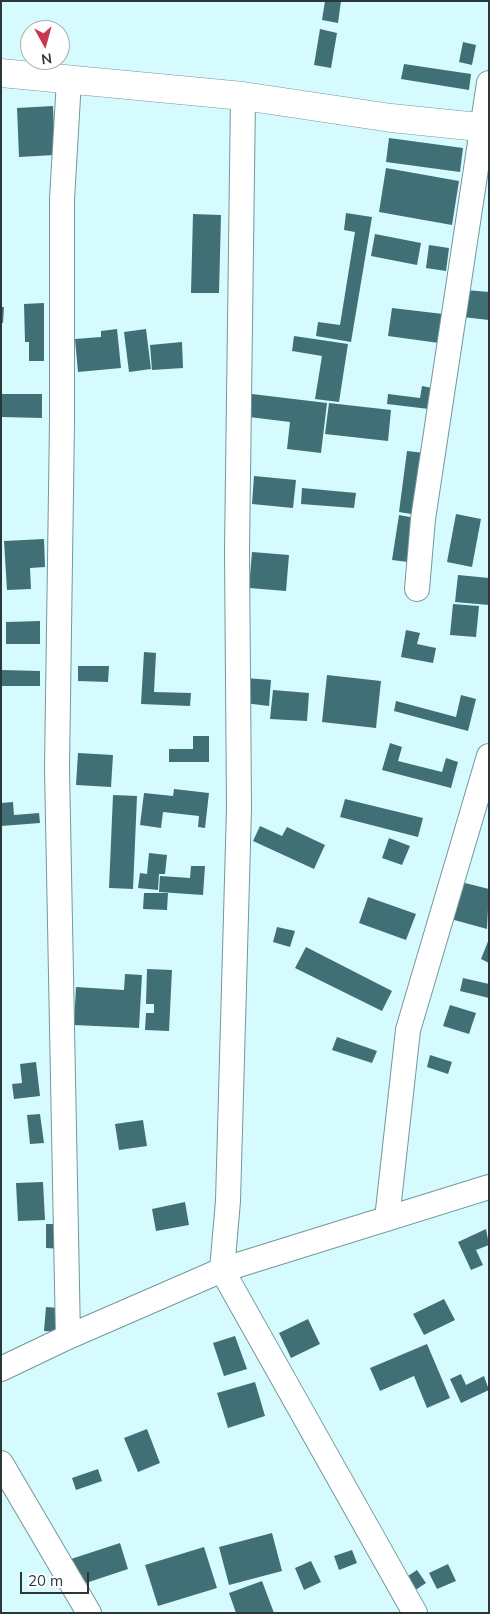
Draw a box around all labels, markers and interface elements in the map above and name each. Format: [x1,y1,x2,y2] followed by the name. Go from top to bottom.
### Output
[20,20,70,70] north arrow
[40,49,53,68] text: N
[22,1562,91,1594] scale bar
[28,1571,63,1590] text: 20 m

